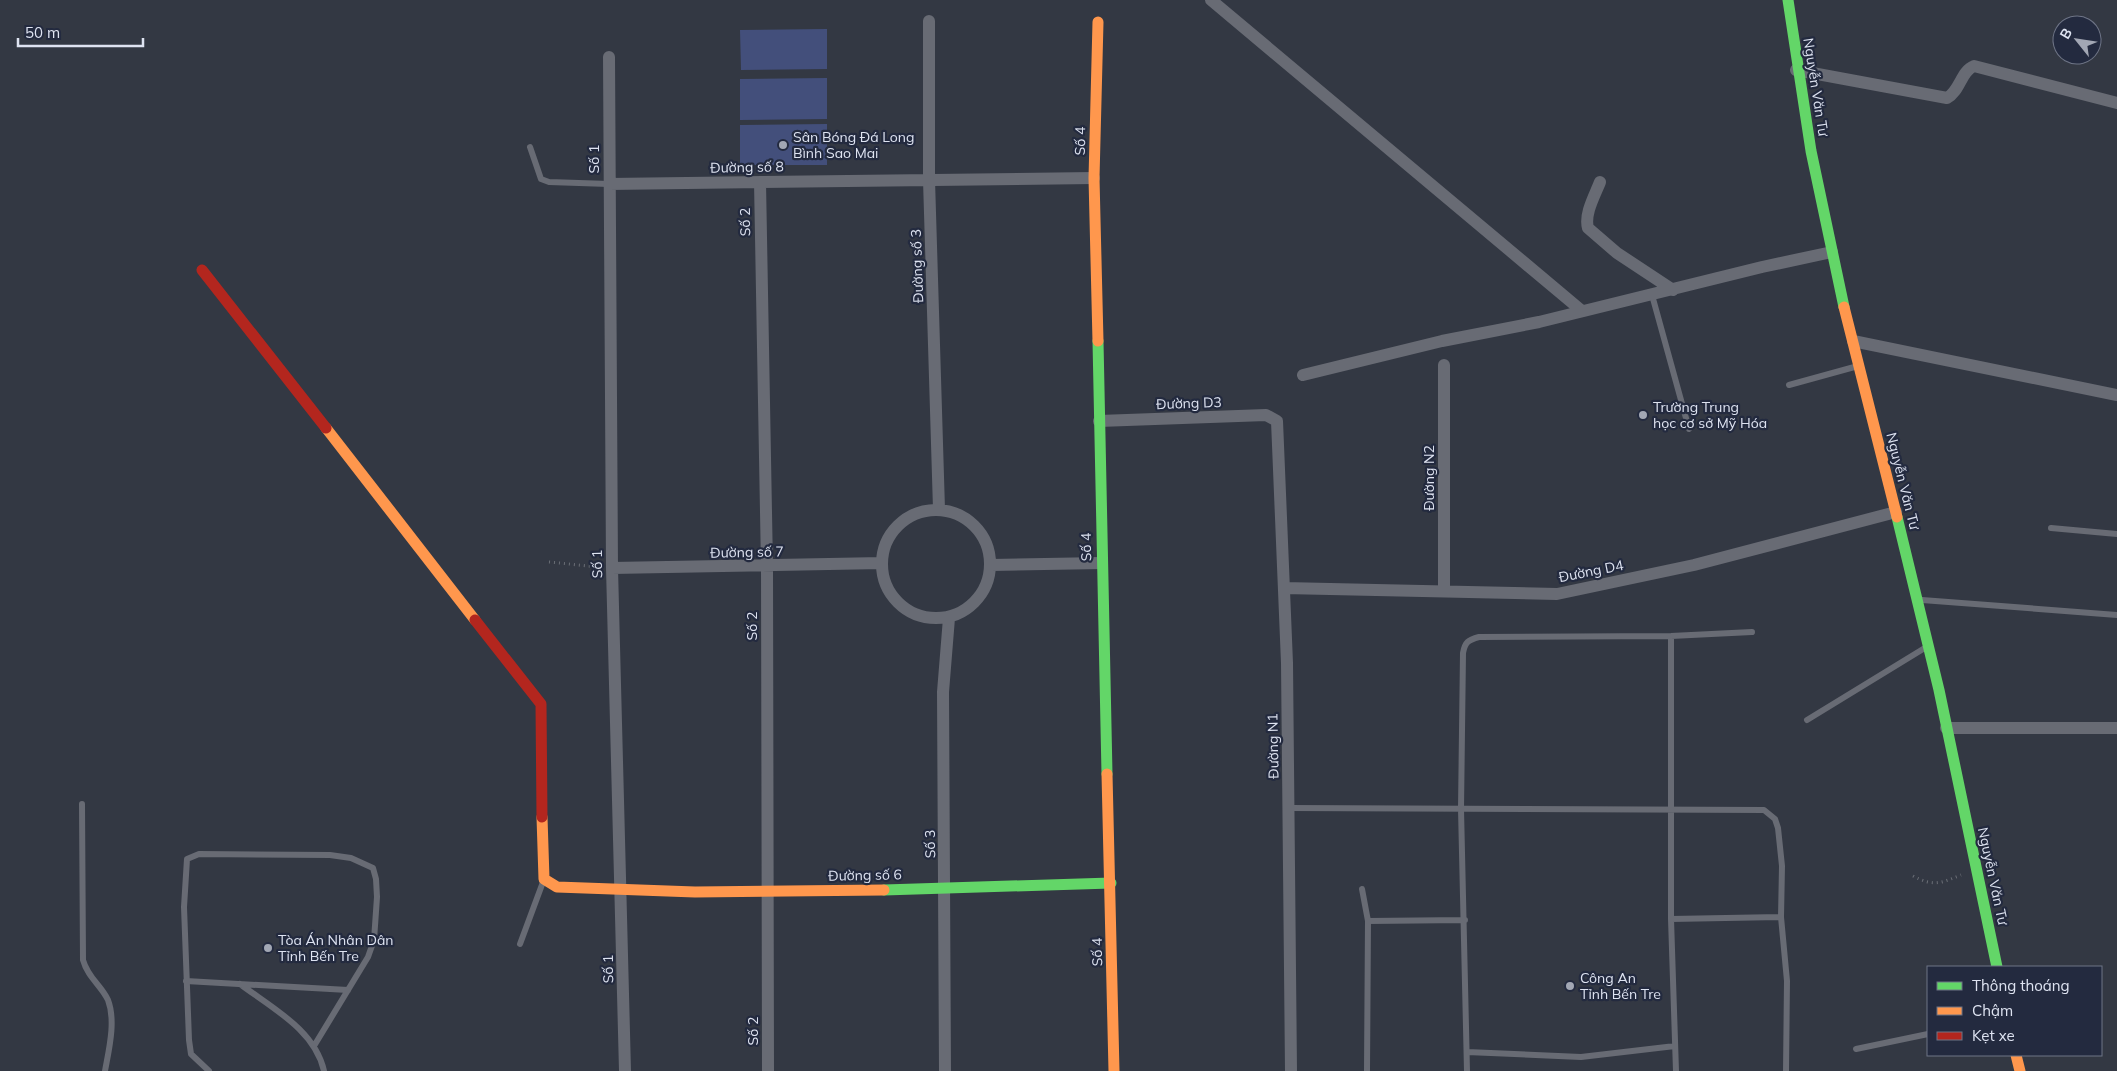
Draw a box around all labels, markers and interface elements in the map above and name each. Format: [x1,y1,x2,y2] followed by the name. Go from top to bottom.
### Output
[18,15,142,47] scale bar
[2052,15,2102,65] north arrow
[25,23,60,42] text: 50 m
[2056,25,2076,42] text: B
[1799,37,1833,138] street label: Nguyễn Văn Tư
[1071,126,1089,156] street label: Số 4
[793,128,915,162] place label: Sân Bóng Đá Long Bình Sao Mai
[777,139,789,151] marker: Sân Bóng Đá Long Bình Sao Mai
[585,145,603,173] street label: Số 1
[710,157,784,177] street label: Đường số 8
[736,207,754,237] street label: Số 2
[907,229,927,303] street label: Đường số 3
[1156,393,1222,413] street label: Đường D3
[1653,398,1767,432] place label: Trường Trung học cơ sở Mỹ Hóa
[1637,409,1649,421] marker: Trường Trung học cơ sở Mỹ Hóa
[1882,431,1924,532] street label: Nguyễn Văn Tư
[1420,445,1438,511] street label: Đường N2
[1077,532,1095,562] street label: Số 4
[710,542,784,562] street label: Đường số 7
[588,549,606,579] street label: Số 1
[1557,556,1626,586] street label: Đường D4
[743,612,761,640] street label: Số 2
[1263,713,1283,779] street label: Đường N1
[1974,826,2012,927] street label: Nguyễn Văn Tư
[921,829,939,859] street label: Số 3
[828,865,902,885] street label: Đường số 6
[278,931,394,965] place label: Tòa Án Nhân Dân Tỉnh Bến Tre
[1088,937,1106,967] street label: Số 4
[262,942,274,954] marker: Tòa Án Nhân Dân Tỉnh Bến Tre
[599,954,617,984] street label: Số 1
[1927,966,2102,1056] legend
[1580,969,1661,1003] place label: Công An Tỉnh Bến Tre
[1972,976,2070,995] text: Thông thoáng
[1564,980,1576,992] marker: Công An Tỉnh Bến Tre
[1972,1001,2013,1020] text: Chậm
[744,1017,762,1045] street label: Số 2
[1972,1026,2015,1045] text: Kẹt xe

